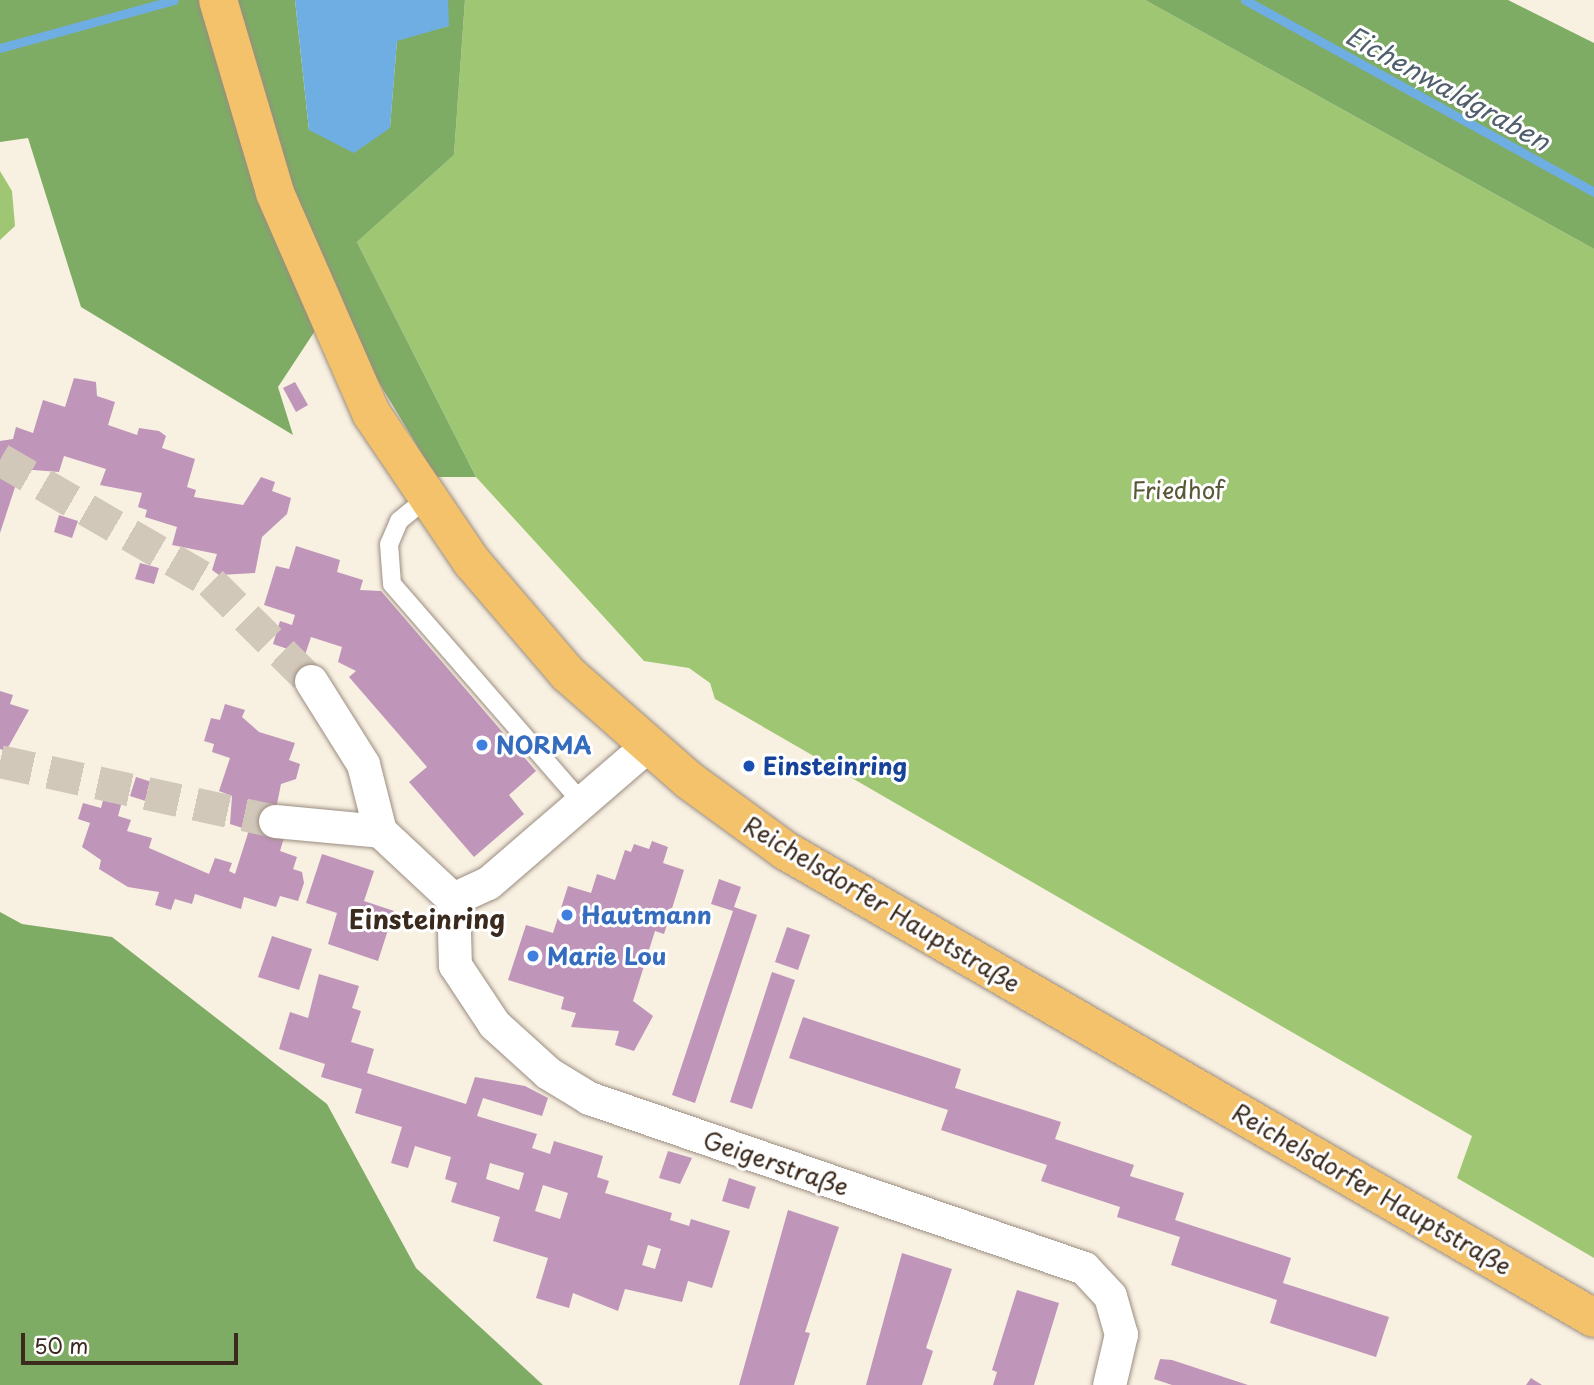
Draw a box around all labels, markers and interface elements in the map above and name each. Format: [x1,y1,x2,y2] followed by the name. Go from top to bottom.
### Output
[1341,19,1555,157] water label: Eichenwaldgraben
[1132,476,1224,504] park label: Friedhof
[496,731,592,759] place label: NORMA
[474,737,490,753] marker: NORMA
[763,752,907,780] place label: Einsteinring
[741,758,757,774] marker: Einsteinring
[737,809,1027,999] street label: Reichelsdorfer Hauptstraße
[581,901,712,929] place label: Hautmann
[349,903,505,935] district label: Einsteinring
[559,907,575,923] marker: Hautmann
[547,942,667,970] place label: Marie Lou
[525,948,541,964] marker: Marie Lou
[1226,1097,1518,1281] street label: Reichelsdorfer Hauptstraße
[699,1125,853,1201] street label: Geigerstraße
[24,1318,242,1362] scale bar
[34,1329,88,1361] text: 50 m

